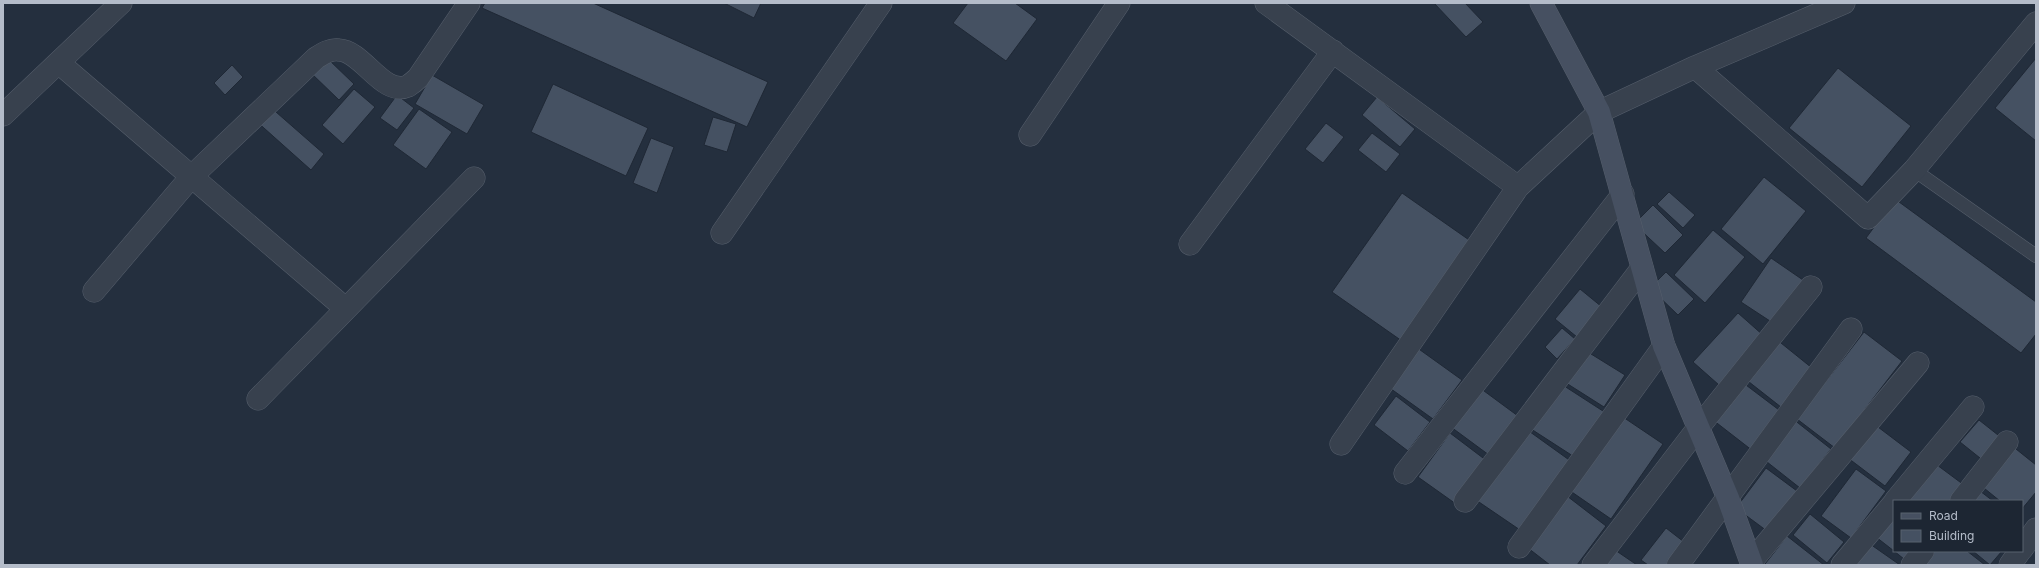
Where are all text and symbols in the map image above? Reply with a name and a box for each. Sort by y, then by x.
legend [1893,500,2023,552]
text: Road [1929,508,1958,523]
text: Building [1929,528,1974,543]

